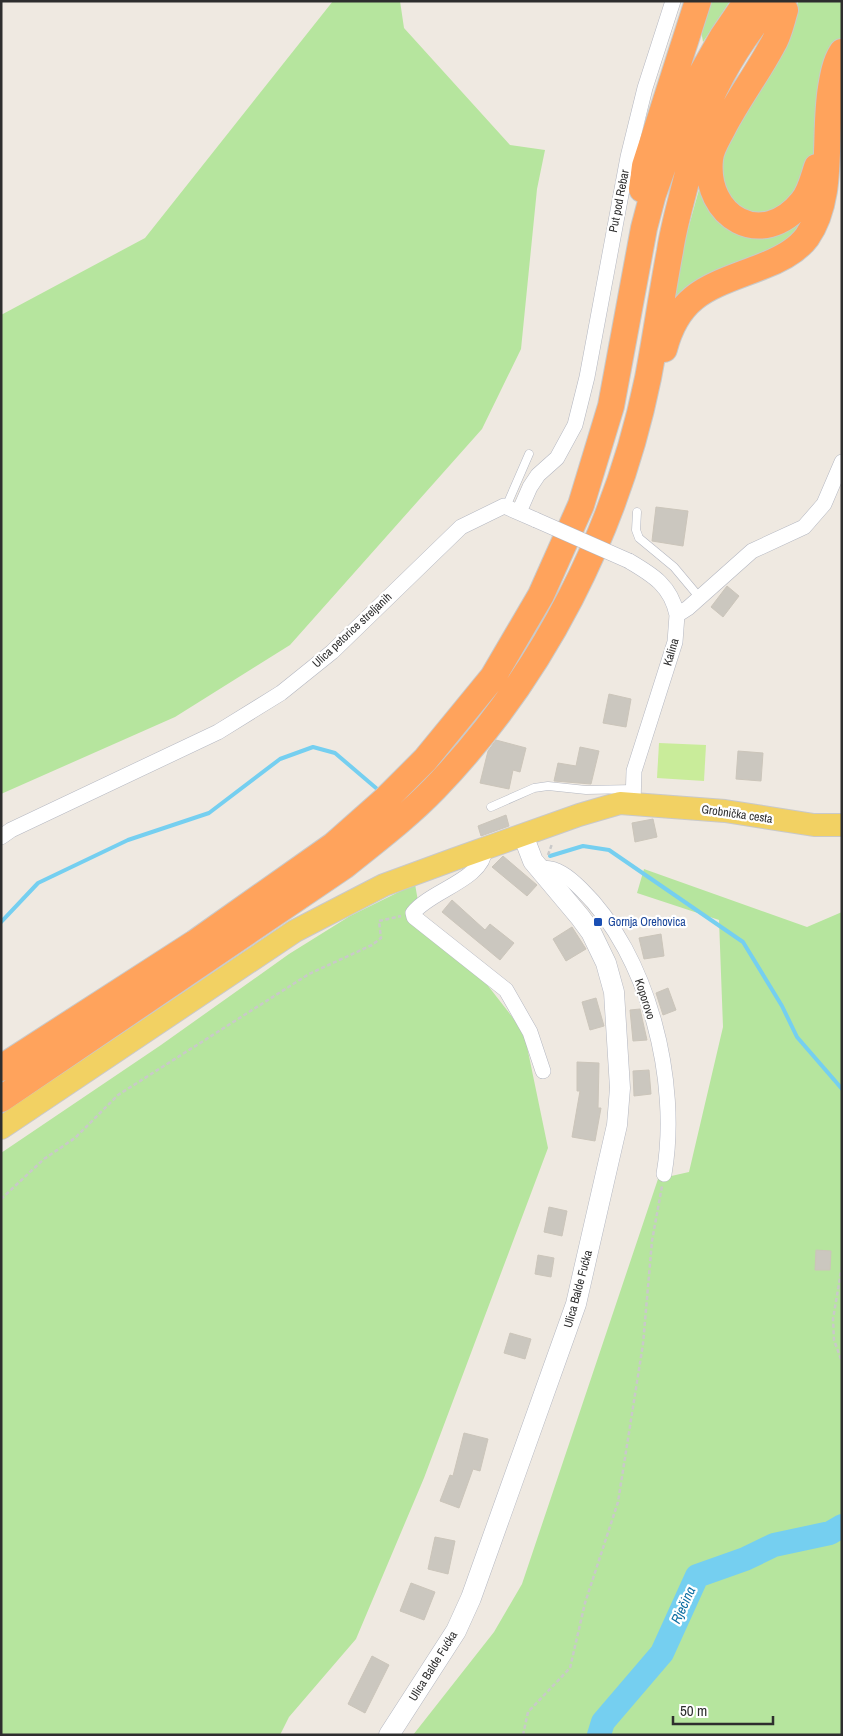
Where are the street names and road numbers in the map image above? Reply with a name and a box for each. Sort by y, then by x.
street label: Put pod Rebar [605,168,633,234]
street label: Ulica petorice streljanih [309,589,395,671]
street label: Kalina [659,636,683,668]
street label: Grobnička cesta [700,801,774,827]
street label: Koporovo [631,976,659,1022]
street label: Ulica Balde Fućka [560,1248,596,1330]
street label: Ulica Balde Fućka [405,1627,461,1704]

